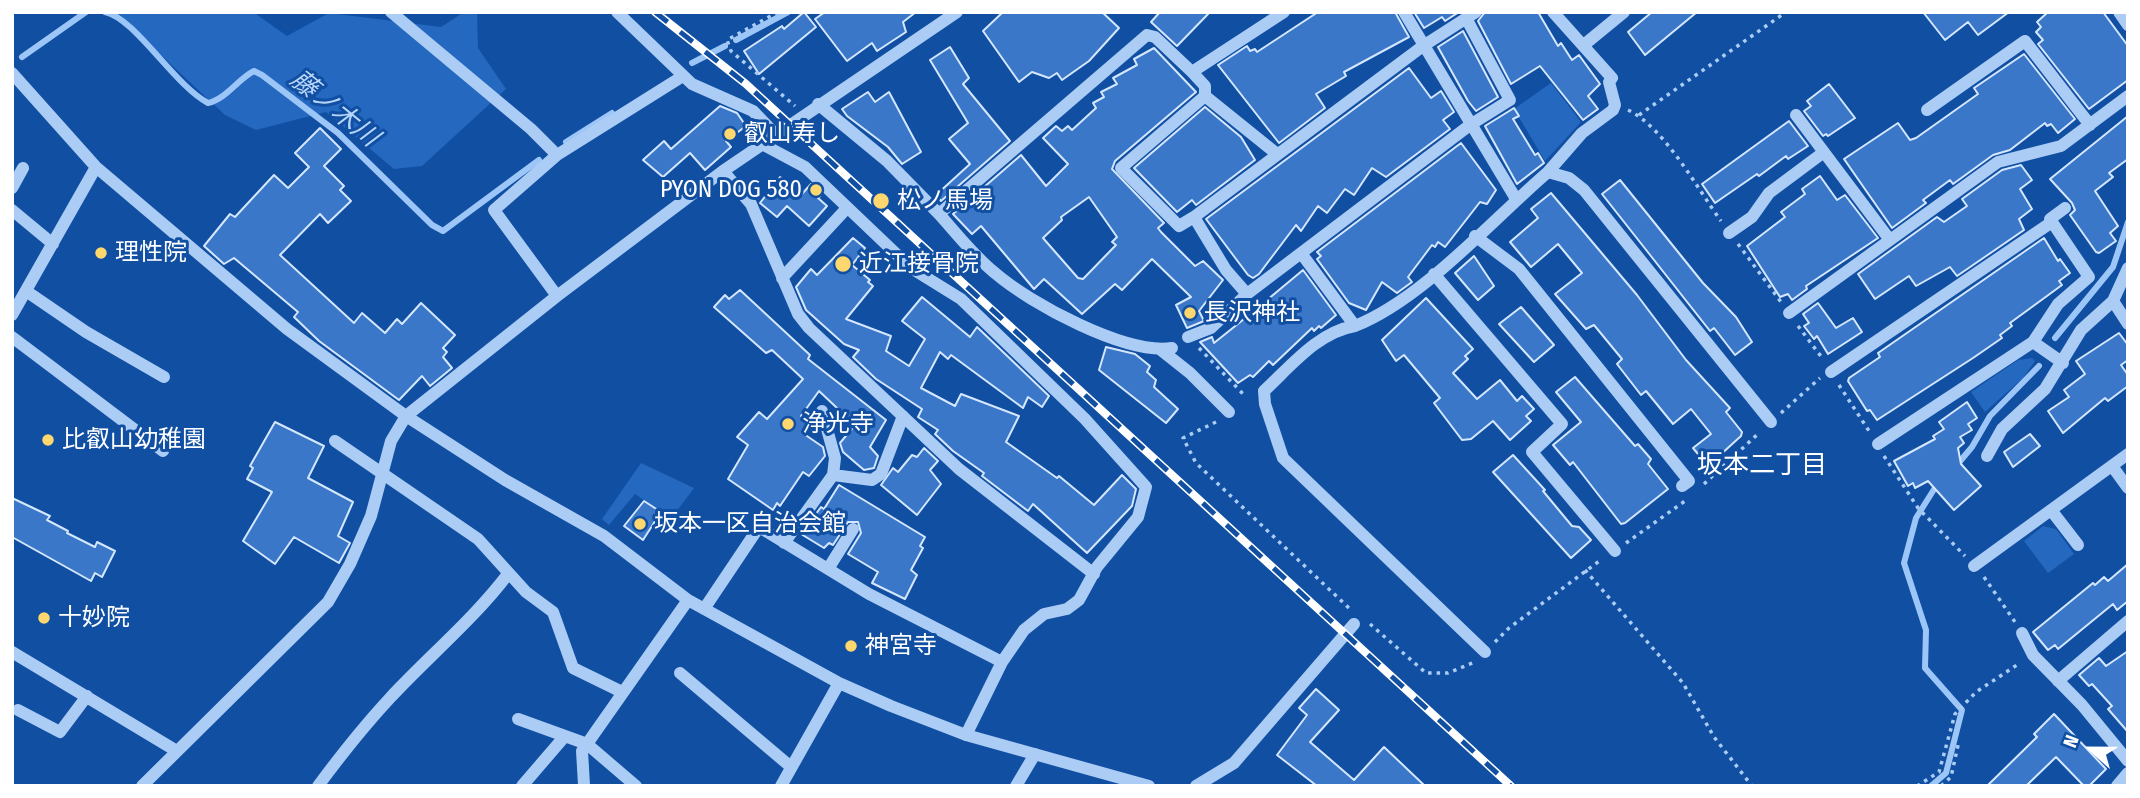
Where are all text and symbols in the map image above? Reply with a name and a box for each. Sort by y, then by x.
water label: 藤ノ木川 [284,64,384,154]
place label: 叡山寿し [744,120,840,148]
marker: 叡山寿し [722,126,738,142]
place label: PYON DOG 580 [660,176,802,204]
marker: PYON DOG 580 [808,182,824,198]
place label: 松ノ馬場 [897,187,993,215]
marker: 松ノ馬場 [871,191,891,211]
place label: 理性院 [115,239,187,267]
marker: 理性院 [93,245,109,261]
place label: 近江接骨院 [859,250,979,278]
marker: 近江接骨院 [833,254,853,274]
place label: 長沢神社 [1204,299,1300,327]
marker: 長沢神社 [1182,305,1198,321]
place label: 浄光寺 [802,410,874,438]
marker: 浄光寺 [780,416,796,432]
place label: 比叡山幼稚園 [62,426,206,454]
marker: 比叡山幼稚園 [40,432,56,448]
district label: 坂本二丁目 [1697,450,1827,482]
place label: 坂本一区自治会館 [654,510,846,538]
marker: 坂本一区自治会館 [632,516,648,532]
place label: 十妙院 [58,604,130,632]
marker: 十妙院 [36,610,52,626]
place label: 神宮寺 [865,632,937,660]
marker: 神宮寺 [843,638,859,654]
north arrow [2056,714,2126,784]
text: N [2058,732,2084,751]

